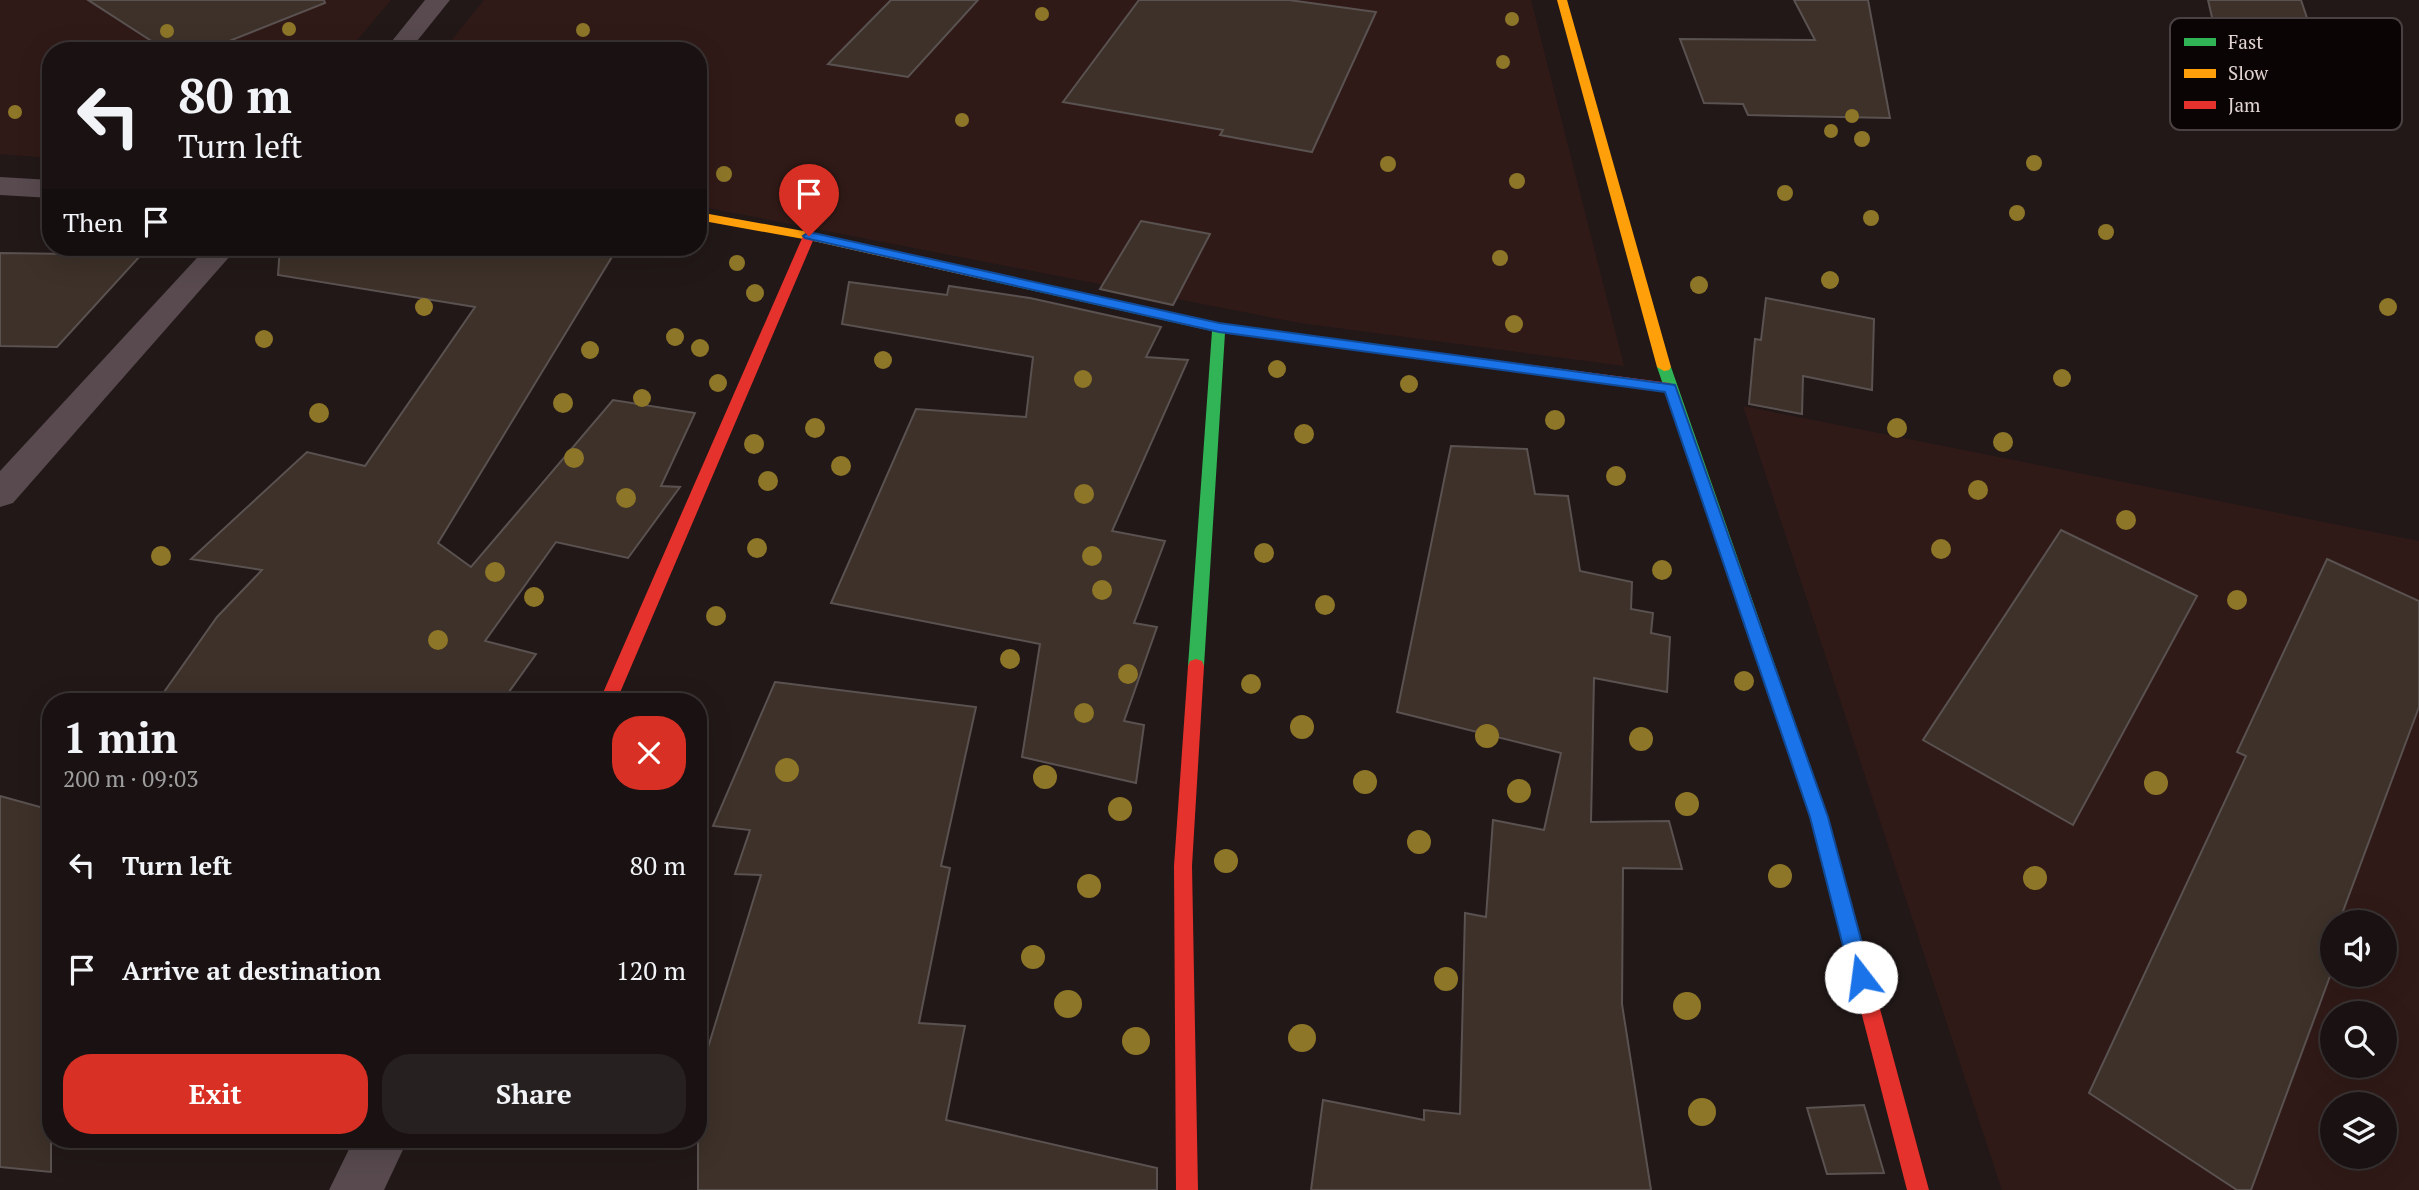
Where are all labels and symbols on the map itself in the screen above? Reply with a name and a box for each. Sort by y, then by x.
legend [2170,18,2402,130]
text: Fast [2228,29,2263,54]
text: Slow [2228,60,2269,85]
text: Jam [2228,92,2261,117]
pin [779,164,839,236]
position arrow [1824,940,1898,1014]

